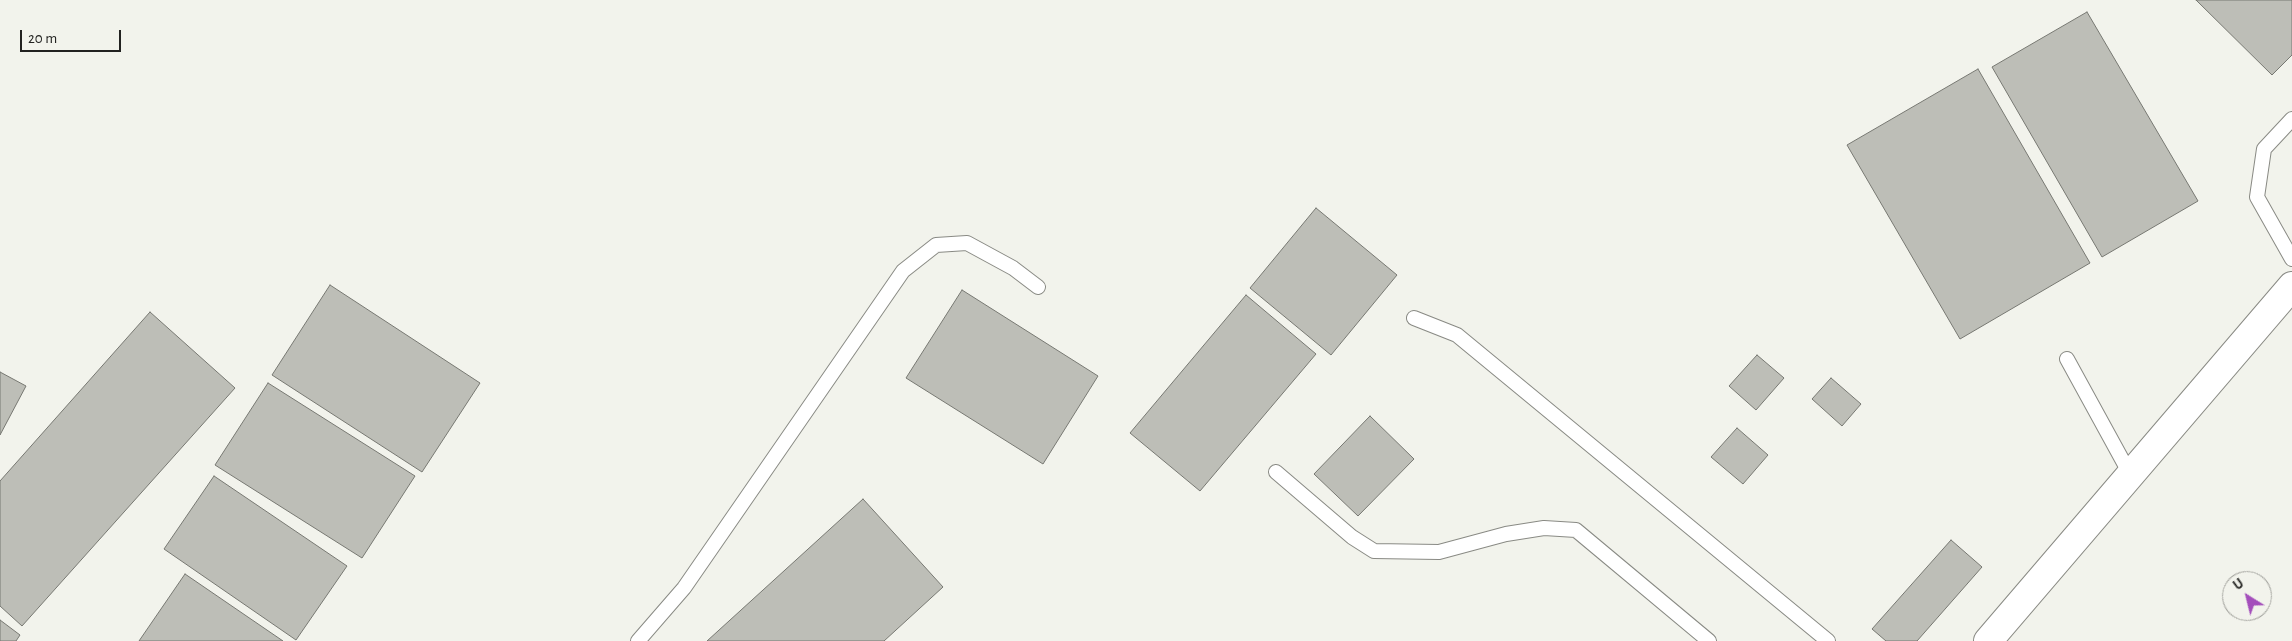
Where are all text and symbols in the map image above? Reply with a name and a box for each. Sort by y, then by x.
scale bar [22,20,124,52]
text: 20 m [28,31,57,46]
north arrow [2222,571,2272,621]
text: U [2231,576,2247,593]

